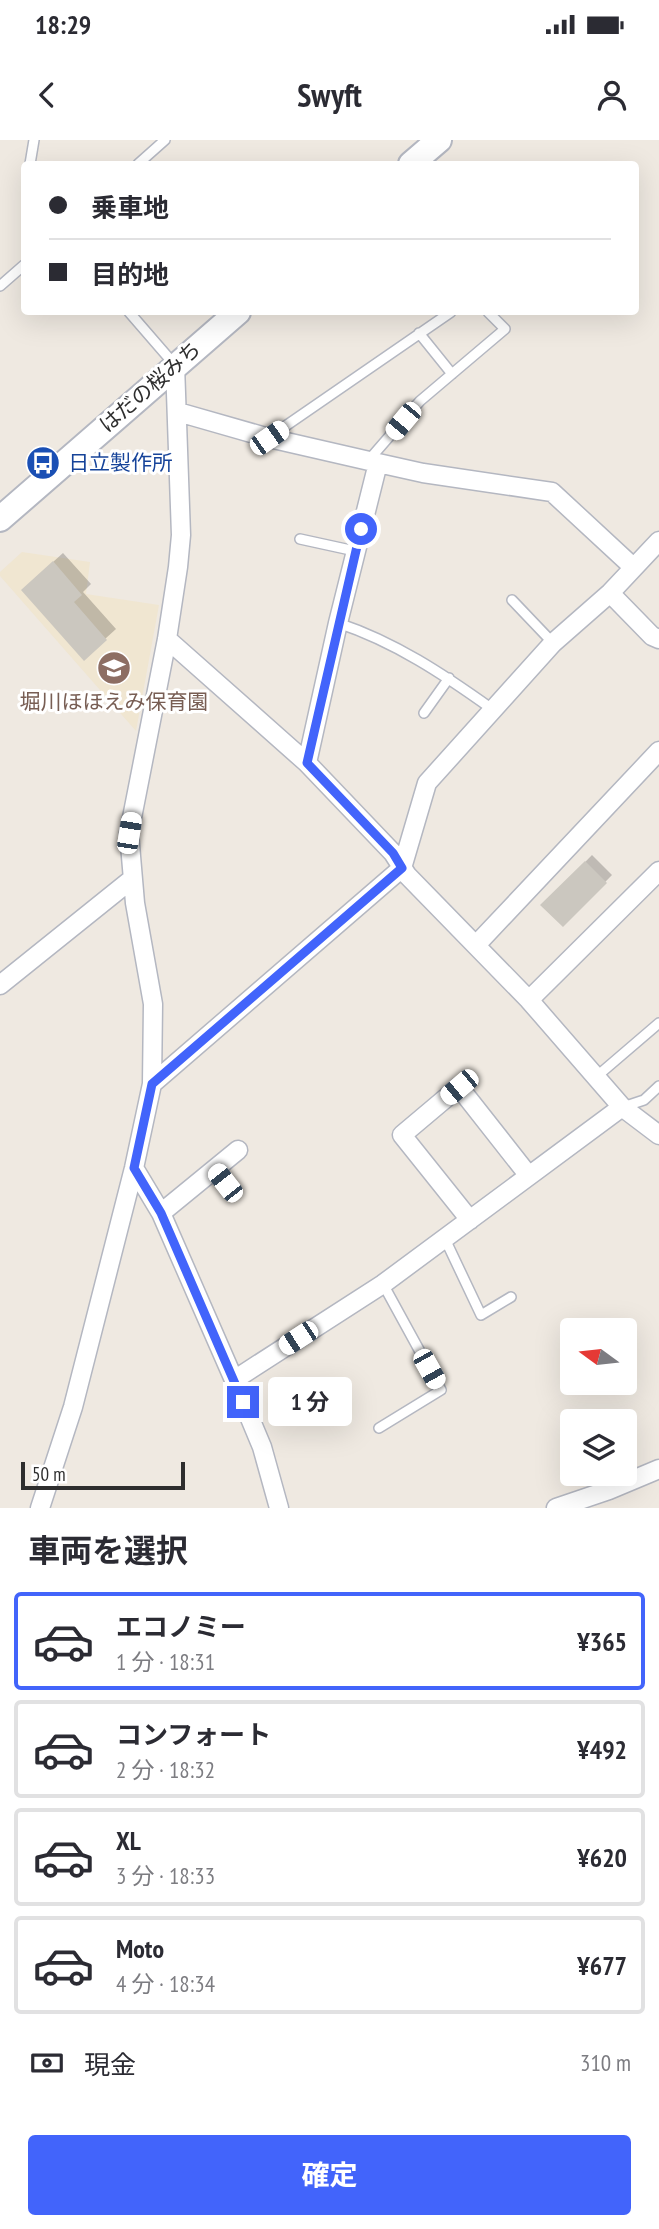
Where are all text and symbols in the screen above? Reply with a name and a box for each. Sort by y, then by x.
text: 18:29 [35,8,91,41]
text: Swyft [297,74,362,116]
icon: back [28,76,66,114]
icon: person [593,76,631,114]
text: 乗車地 [91,191,169,224]
text: 目的地 [91,258,169,291]
street label: はだの桜みち [93,335,206,438]
car [382,398,425,444]
car [246,417,293,459]
bus stop icon: 日立製作所 [24,444,62,482]
place label: 日立製作所 [68,449,173,476]
route start [345,513,377,545]
school or university icon: 堀川ほほえみ保育園 [95,649,133,687]
place label: 堀川ほほえみ保育園 [20,688,209,715]
car [116,811,143,855]
car [437,1065,482,1109]
car [204,1160,247,1206]
car [275,1318,322,1358]
north arrow [560,1318,637,1395]
map controls [560,1318,637,1486]
car [410,1346,449,1392]
callout: 1 分 [268,1378,352,1426]
route end [227,1386,259,1418]
text: 1 分 [291,1387,329,1416]
button: layers [560,1409,637,1486]
scale bar [21,1459,186,1491]
text: 50 m [32,1462,66,1486]
text: 車両を選択 [28,1529,188,1571]
icon: car [32,1610,95,1673]
text: エコノミー [116,1610,246,1643]
text: ¥365 [577,1625,627,1658]
text: 1 分 · 18:31 [116,1647,215,1676]
icon: car [32,1718,95,1781]
text: コンフォート [116,1718,271,1751]
text: ¥492 [577,1733,627,1766]
text: 2 分 · 18:32 [116,1755,215,1784]
text: XL [116,1824,141,1857]
icon: car [32,1826,95,1889]
text: ¥620 [577,1841,627,1874]
text: 3 分 · 18:33 [116,1861,215,1890]
text: Moto [116,1932,164,1965]
icon: car [32,1934,95,1997]
text: ¥677 [577,1949,627,1982]
text: 4 分 · 18:34 [116,1969,215,1998]
icon: cash [28,2044,66,2082]
text: 現金 [84,2048,136,2081]
text: 310 m [580,2048,631,2077]
button: 確定 [28,2135,631,2215]

